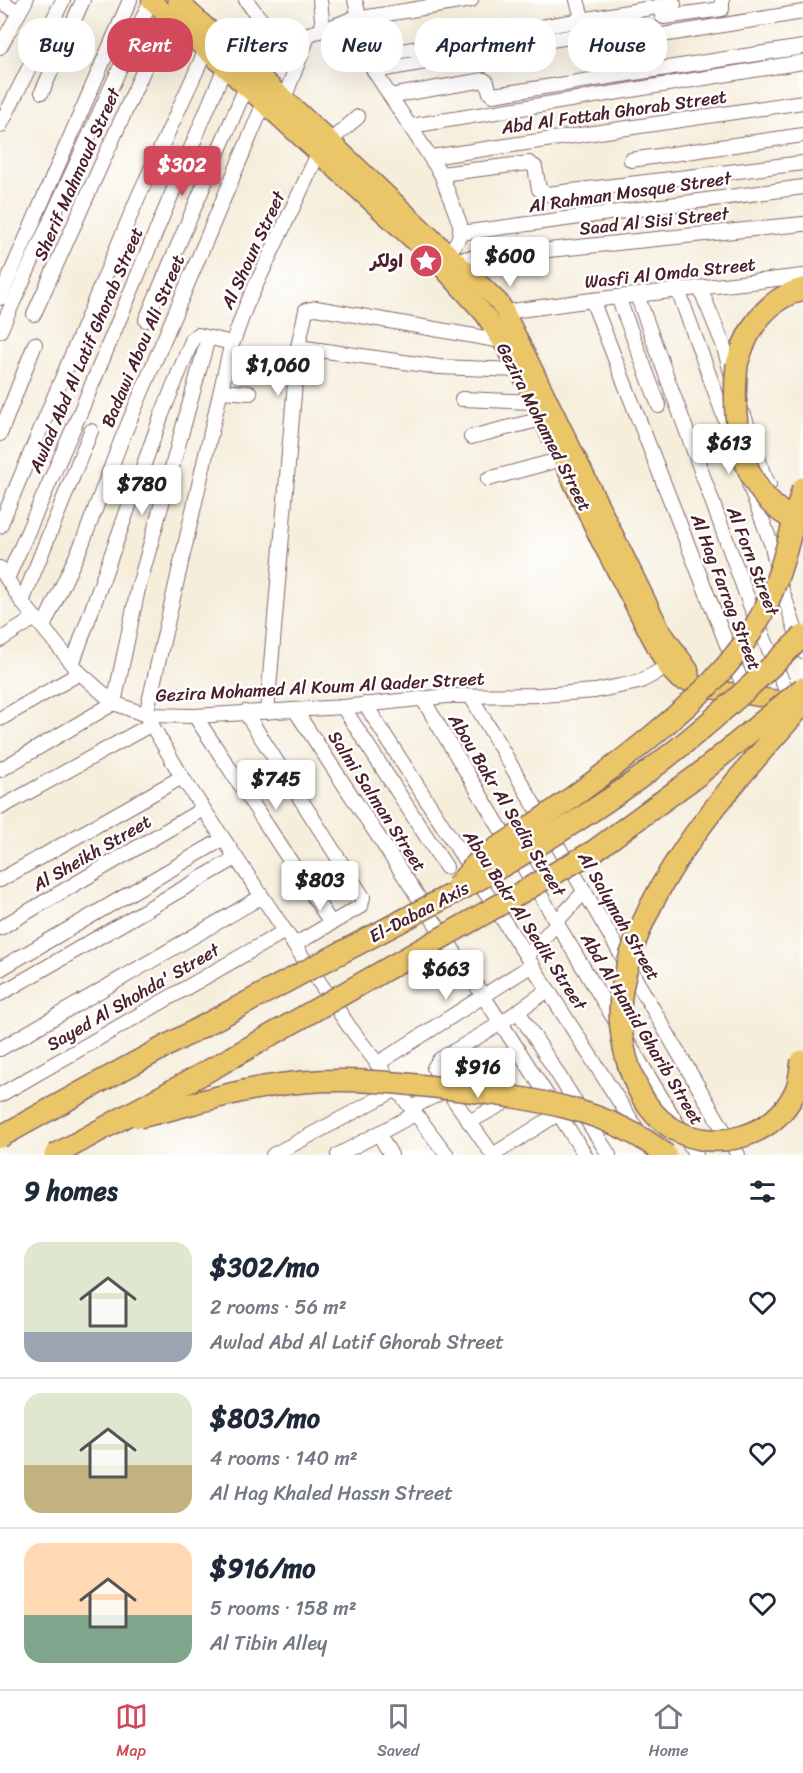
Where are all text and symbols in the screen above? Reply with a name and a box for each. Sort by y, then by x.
chip: Buy [18,18,95,72]
chip: Rent [107,18,193,72]
chip: Filters [205,18,309,72]
chip: New [321,18,403,72]
chip: Apartment [415,18,556,72]
chip: House [568,18,667,72]
street label: Abd Al Fattah Ghorab Street [498,80,729,144]
street label: Sherif Mahmoud Street [24,82,130,266]
pin: $302 [146,146,218,197]
text: $302 [158,148,206,183]
street label: Al Rahman Mosque Street [526,162,734,222]
street label: Al Shoun Street [211,185,295,315]
street label: Saad Al Sisi Street [578,197,731,245]
street label: Awlad Abd Al Latif Ghorab Street [19,222,152,479]
pin: $600 [474,237,546,288]
text: $600 [485,239,535,274]
place icon: اولكر [408,243,444,279]
place label: اولكر [369,245,403,277]
street label: Wasfi Al Omda Street [583,248,757,298]
street label: Badawi Abou Ali Street [92,249,194,433]
street label: Gezira Mohamed Street [487,337,601,517]
pin: $1,060 [229,346,327,397]
text: $1,060 [246,348,310,383]
pin: $613 [693,424,765,475]
text: $613 [707,426,751,461]
pin: $780 [106,465,178,516]
text: $780 [117,467,167,502]
street label: Al Forn Street [717,501,789,621]
street label: Al Hag Farrag Street [681,508,771,675]
street label: Gezira Mohamed Al Koum Al Qader Street [155,662,485,712]
street label: Abou Bakr Al Sediq Street [439,706,575,903]
street label: Salmi Salman Street [319,724,435,878]
pin: $745 [240,760,312,811]
text: $745 [251,762,301,797]
street label: Al Sheikh Street [25,806,158,901]
street label: Abou Bakr Al Sedik Street [454,822,596,1017]
street label: Al Salymah Street [568,844,669,987]
pin: $803 [284,861,356,912]
text: $803 [295,863,345,898]
street label: El-Dabaa Axis [363,872,476,952]
street label: Abd Al Hamid Gharib Street [571,926,712,1132]
street label: Sayed Al Shohda' Street [40,934,226,1060]
pin: $663 [410,950,482,1001]
text: $663 [422,952,470,987]
pin: $916 [442,1048,514,1099]
text: $916 [455,1050,501,1085]
text: 9 homes [24,1168,118,1214]
icon: filters [746,1175,779,1208]
text: $302/mo [210,1244,319,1290]
icon: home [72,1266,144,1338]
icon: heart [746,1286,779,1319]
text: 2 rooms · 56 m² [210,1290,347,1325]
text: Awlad Abd Al Latif Ghorab Street [210,1325,504,1360]
text: $803/mo [210,1395,320,1441]
icon: home [72,1417,144,1489]
icon: heart [746,1437,779,1470]
text: 4 rooms · 140 m² [210,1441,358,1476]
text: Al Hag Khaled Hassn Street [210,1476,453,1511]
text: $916/mo [210,1545,315,1591]
icon: home [72,1567,144,1639]
icon: heart [746,1587,779,1620]
text: 5 rooms · 158 m² [210,1591,357,1626]
text: Al Tibin Alley [210,1626,327,1661]
tab: Map [115,1700,148,1765]
tab: Saved [377,1700,419,1765]
tab: Home [648,1700,688,1765]

